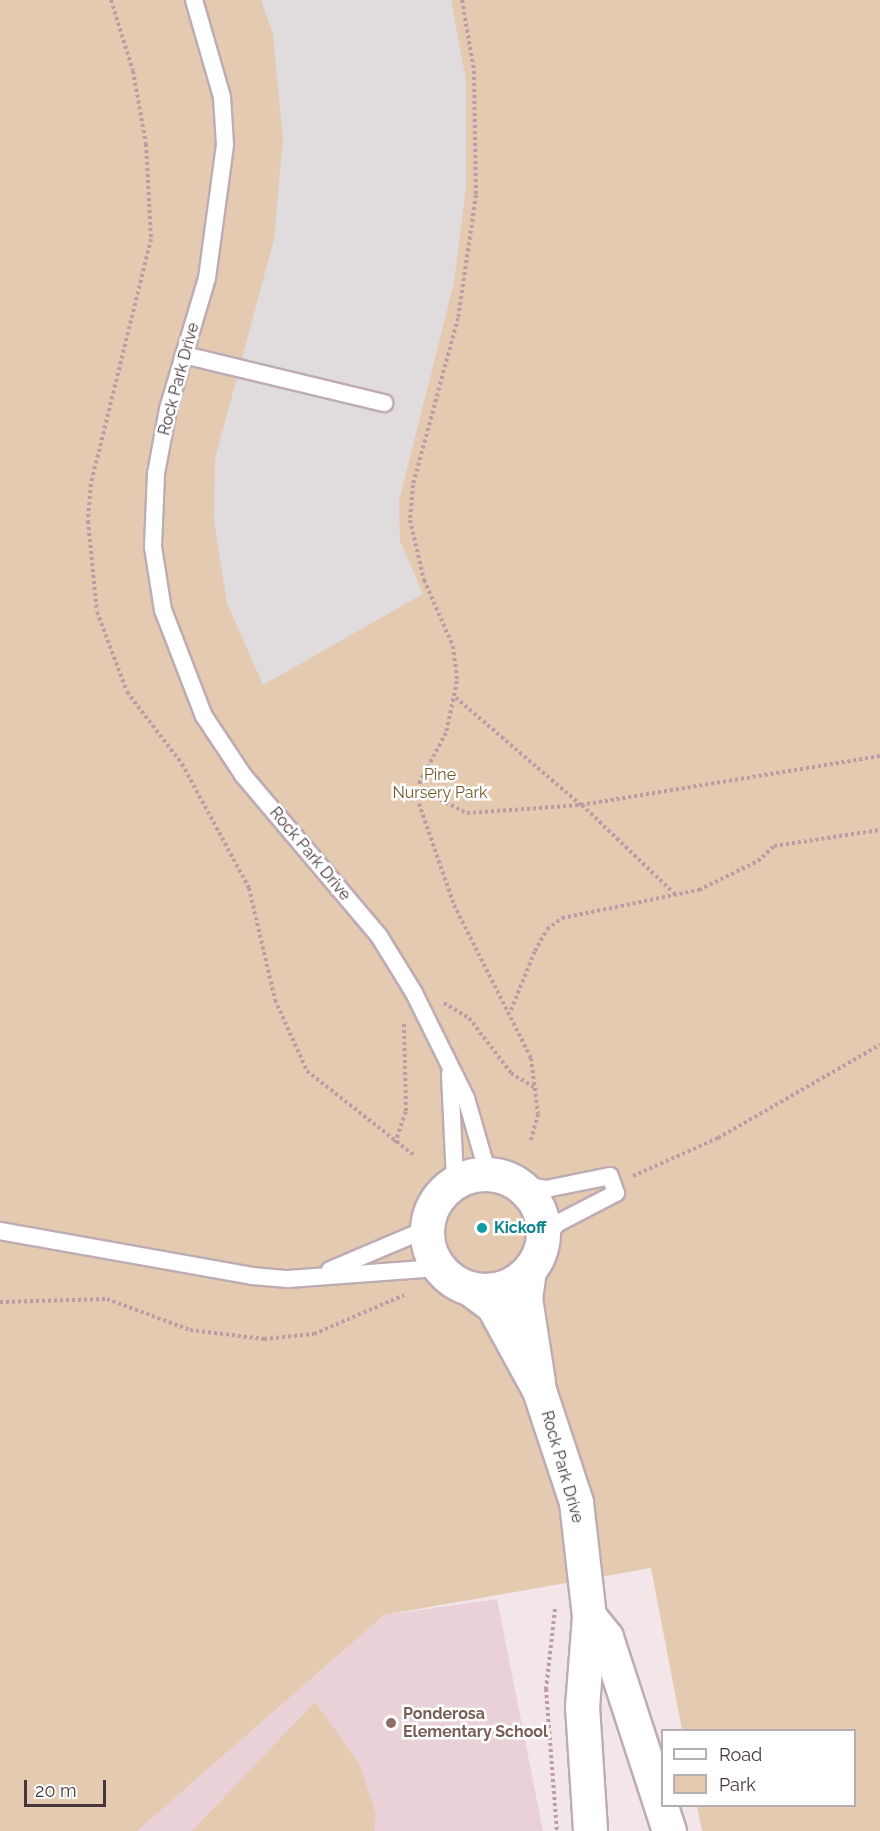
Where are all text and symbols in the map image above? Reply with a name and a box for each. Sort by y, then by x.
street label: Rock Park Drive [155,321,203,437]
park label: Pine Nursery Park [392,765,488,803]
street label: Rock Park Drive [265,803,355,905]
place label: Kickoff [494,1218,546,1238]
marker: Kickoff [475,1221,489,1235]
street label: Rock Park Drive [537,1409,587,1525]
place label: Ponderosa Elementary School [403,1704,548,1742]
marker: Ponderosa Elementary School [384,1716,398,1730]
legend [661,1729,856,1807]
text: Road [719,1744,762,1765]
scale bar [27,1768,110,1806]
text: Park [719,1774,756,1795]
text: 20 m [35,1780,77,1801]

